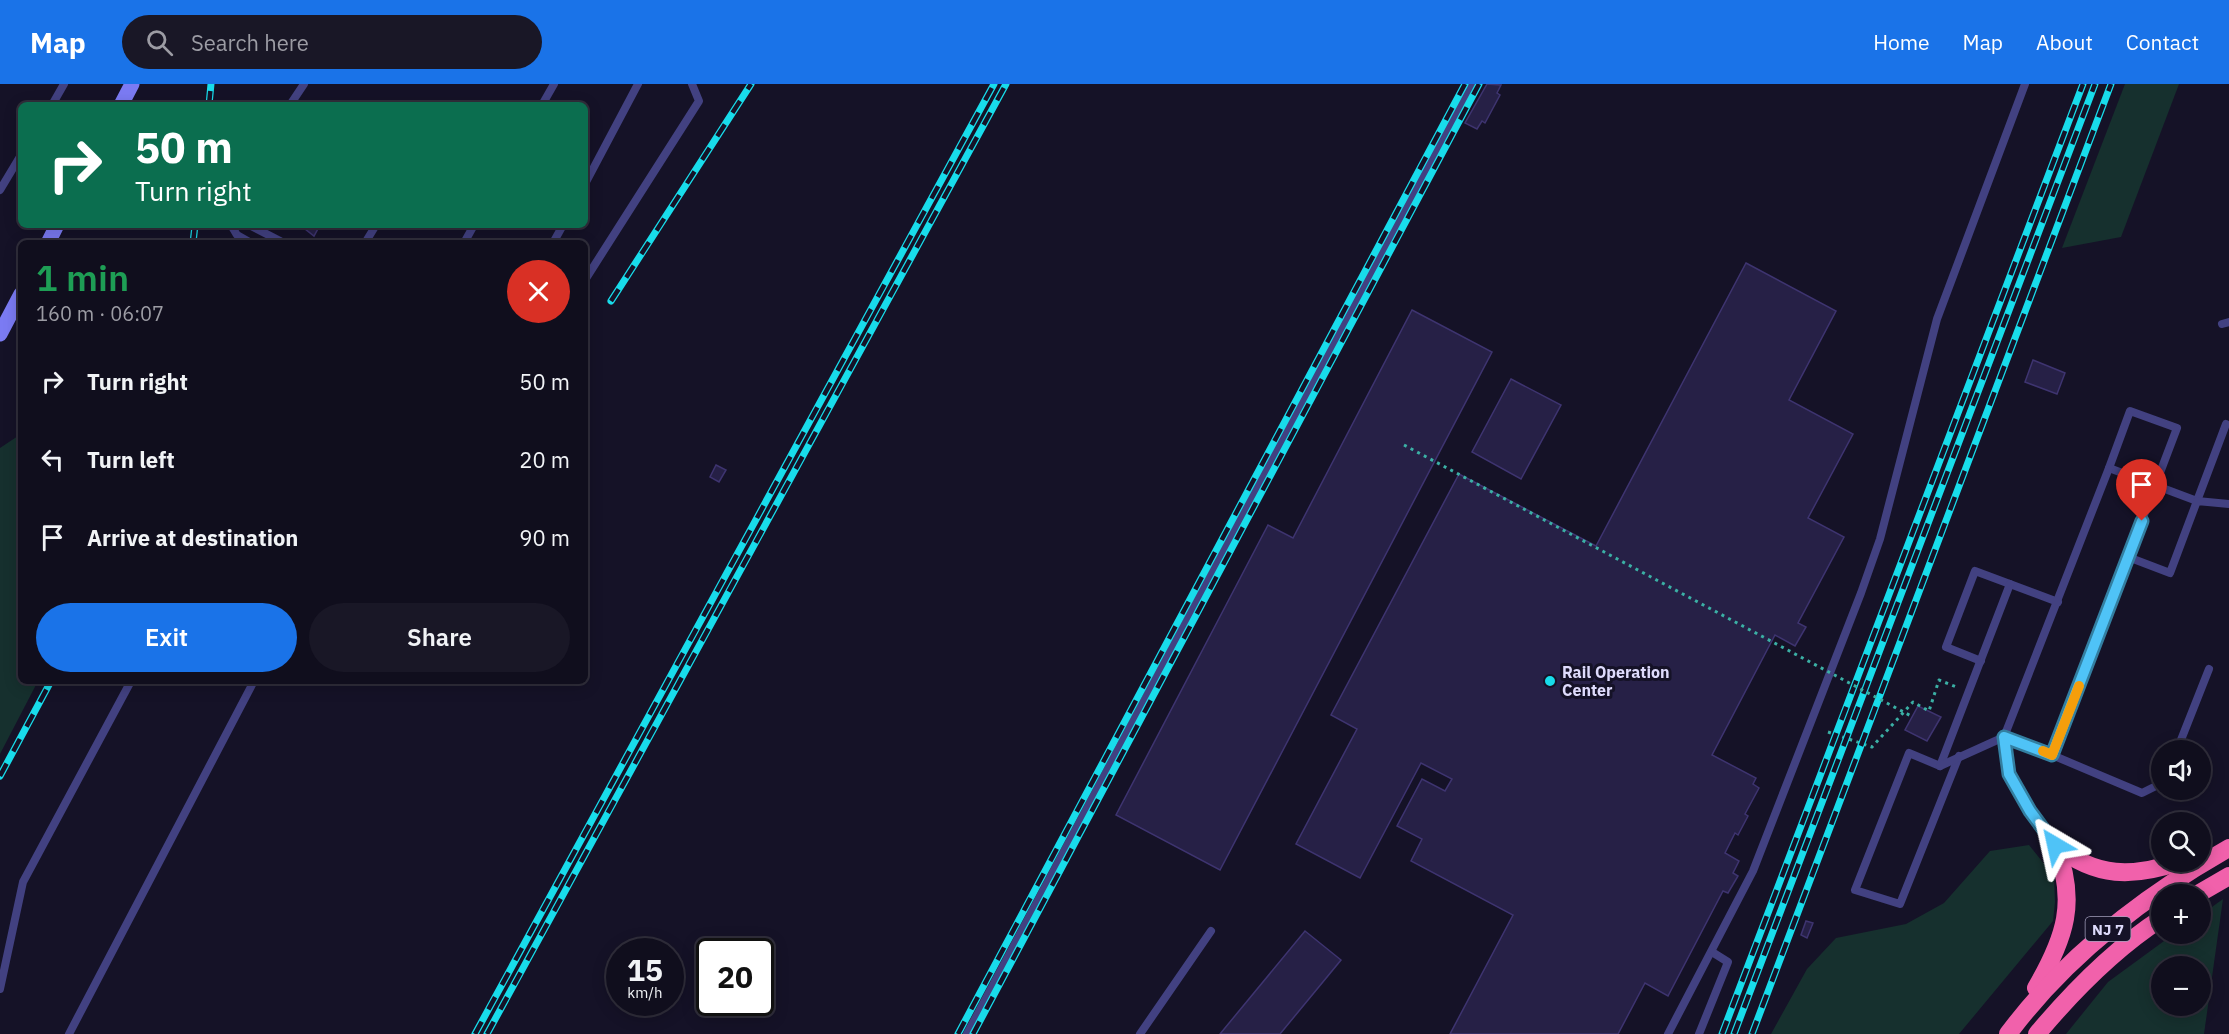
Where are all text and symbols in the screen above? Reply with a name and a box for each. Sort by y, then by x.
search box [122,15,542,69]
text: Map [30,24,86,61]
icon: search [143,26,176,59]
text: Search here [191,28,309,57]
text: Home [1873,28,1930,56]
text: Map [1963,28,2003,56]
text: About [2036,28,2093,56]
text: Contact [2126,28,2199,56]
text: 50 m [135,120,233,175]
icon: right [36,126,114,204]
text: Turn right [135,173,252,208]
text: 1 min [36,254,129,301]
button: close [507,260,570,323]
text: 160 m · 06:07 [36,300,164,327]
icon: right [36,365,69,398]
text: Turn right [87,367,188,396]
text: 50 m [519,367,570,396]
icon: left [36,443,69,476]
text: Turn left [87,445,175,474]
text: 20 m [519,445,570,474]
pin [2116,459,2167,521]
icon: arrive [2125,468,2158,501]
icon: arrive [36,521,69,554]
text: Arrive at destination [87,523,298,552]
text: 90 m [519,523,570,552]
button: Exit [36,603,297,672]
button: Share [309,603,570,672]
place label: Rail Operation Center [1562,662,1670,700]
marker: Rail Operation Center [1543,674,1557,688]
map controls [2151,740,2211,1016]
button: sound [2151,740,2211,800]
button: search [2151,812,2211,872]
position arrow [2023,813,2087,877]
button: + [2151,884,2211,944]
road number: NJ 7 [2086,917,2130,941]
speed limit sign: 20 [696,938,774,1016]
text: 15 [627,950,663,989]
button: − [2151,956,2211,1016]
text: km/h [627,983,663,1002]

